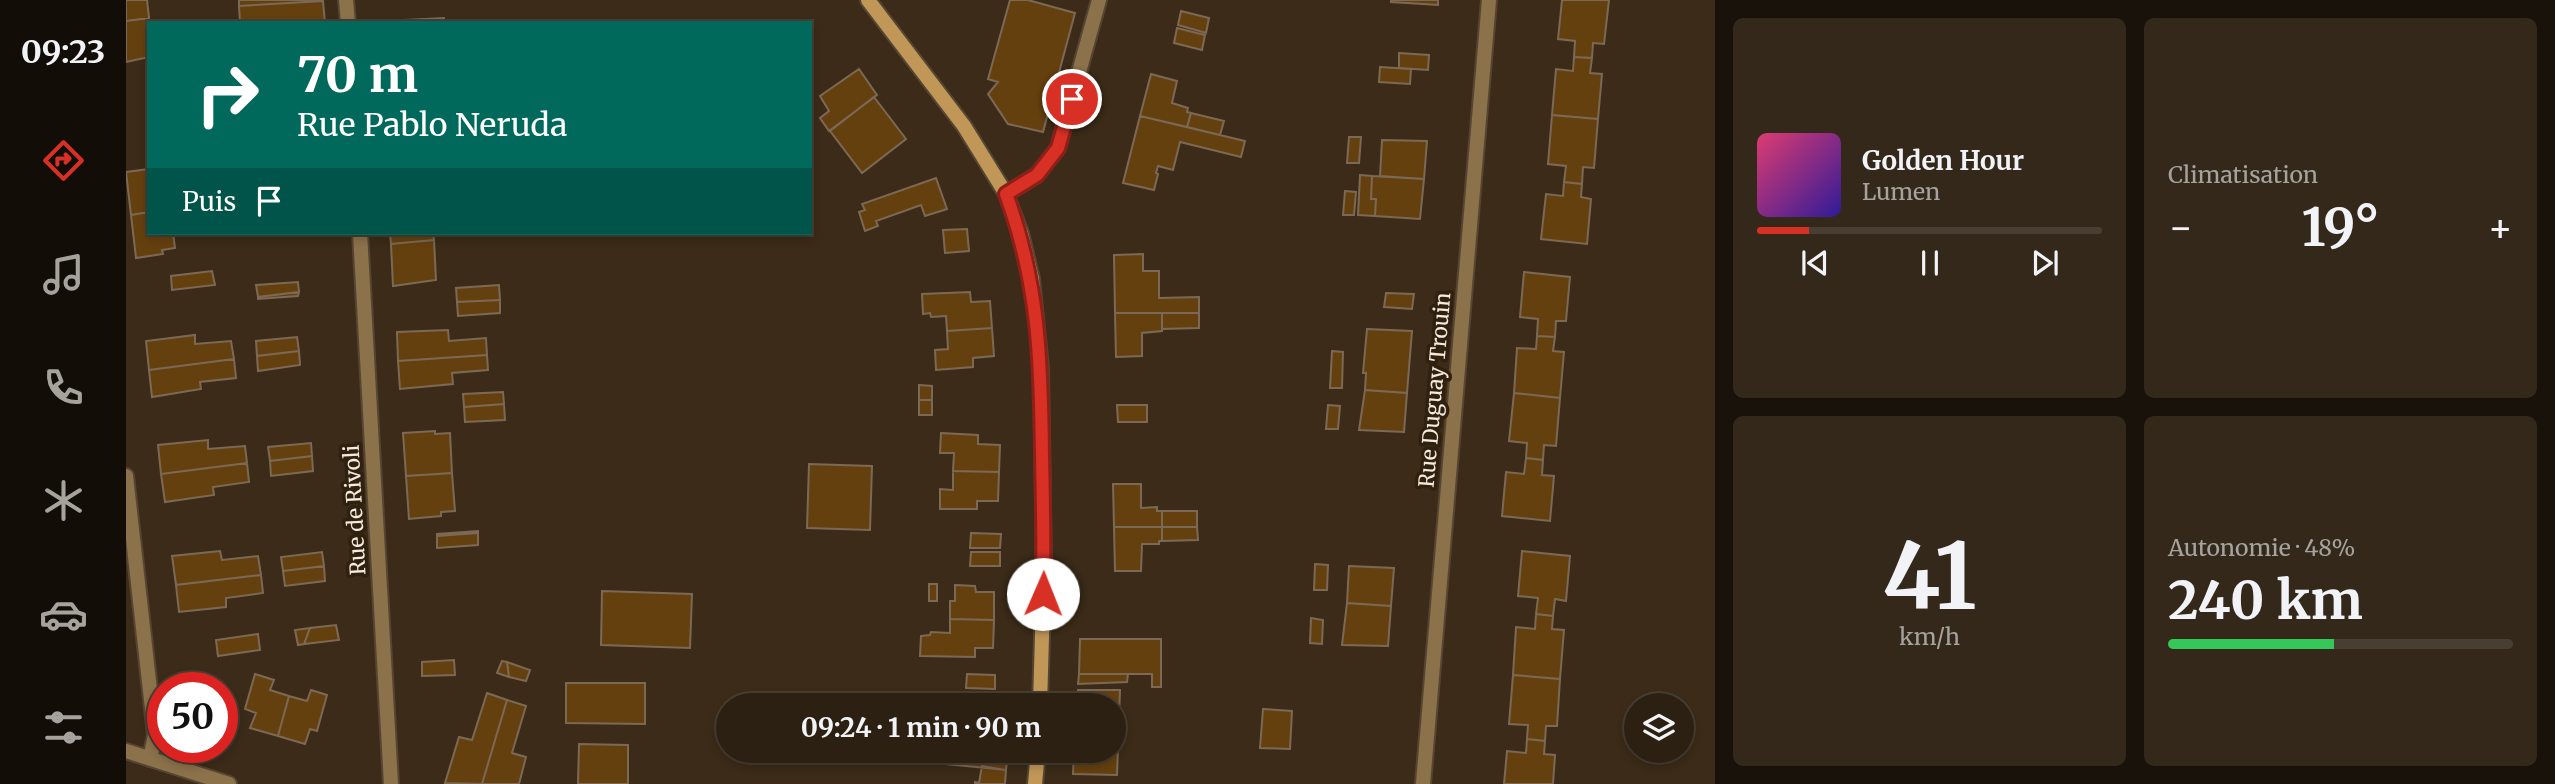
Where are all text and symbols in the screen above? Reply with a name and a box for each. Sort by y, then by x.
text: 09:23 [21,32,105,72]
text: 70 m [297,44,418,105]
icon: right [182,49,273,140]
pin [1042,69,1102,129]
icon: arrive [1053,80,1091,118]
text: Rue Pablo Neruda [297,105,567,145]
icon: directions [39,136,88,185]
text: Golden Hour [1862,144,2024,177]
text: Climatisation [2168,160,2318,189]
text: Lumen [1862,177,1940,206]
icon: arrive [250,182,288,220]
text: Puis [182,185,236,218]
text: 19° [2302,195,2380,260]
text: − [2168,204,2193,251]
text: + [2488,204,2513,251]
icon: previous [1796,244,1834,282]
icon: pause [1911,244,1949,282]
icon: next [2026,244,2064,282]
icon: music [39,250,88,299]
street label: Rue Duguay Trouin [1413,291,1456,489]
icon: phone [39,363,88,412]
street label: Rue de Rivoli [338,444,371,576]
icon: climate [39,476,88,525]
text: 41 [1882,519,1977,634]
text: Autonomie · 48% [2168,533,2355,562]
position arrow [1006,557,1080,631]
text: 240 km [2168,568,2363,633]
icon: car [39,590,88,639]
text: km/h [1899,622,1960,651]
speed limit sign: 50 [147,672,238,763]
map controls [1624,693,1694,763]
button: layers [1624,693,1694,763]
icon: filters [39,703,88,752]
text: 09:24 · 1 min · 90 m [801,711,1041,744]

